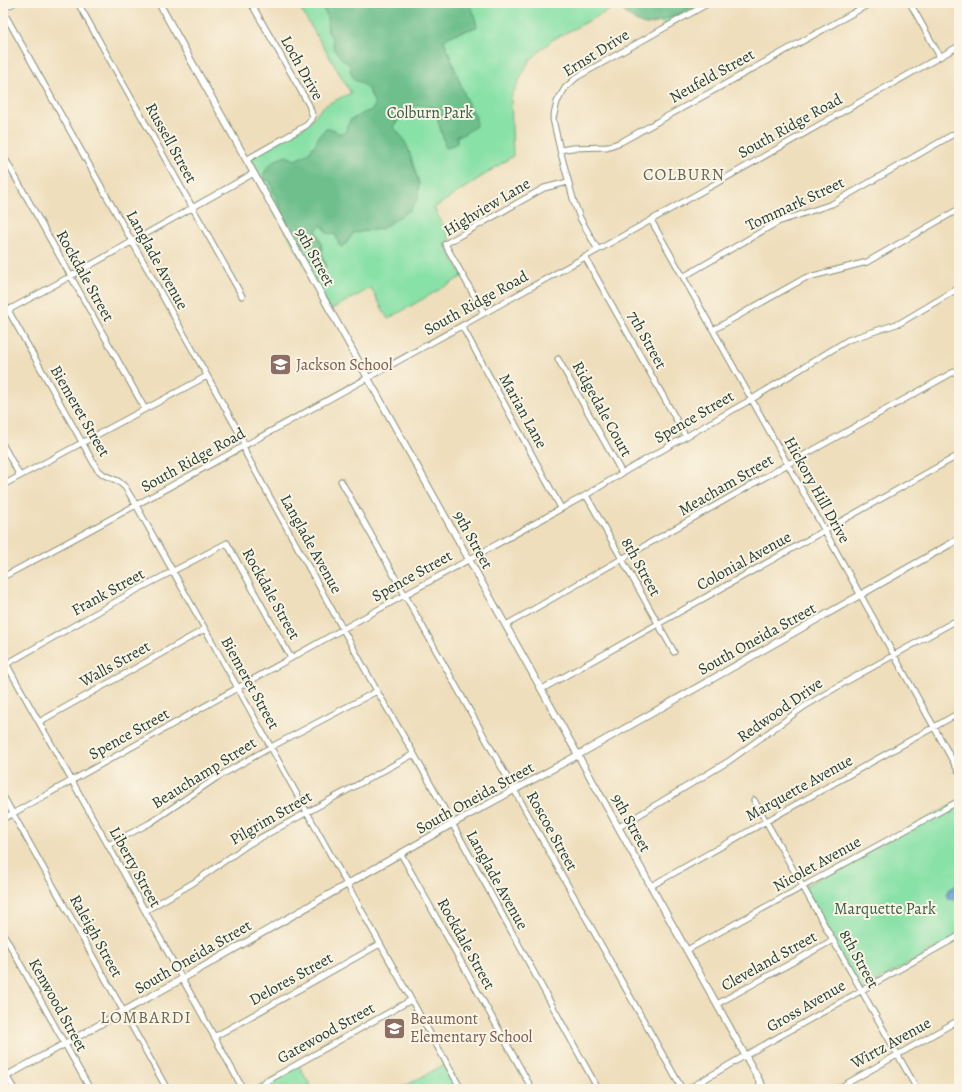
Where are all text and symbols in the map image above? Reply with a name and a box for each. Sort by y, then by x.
street label: Ernst Drive [559,24,633,82]
street label: Loch Drive [275,32,329,104]
street label: Neufeld Street [665,44,759,108]
street label: South Ridge Road [734,88,846,164]
street label: Russell Street [140,99,202,187]
park label: Colburn Park [387,102,473,124]
district label: COLBURN [643,163,725,186]
street label: Highview Lane [440,172,534,242]
street label: Tommark Street [742,172,848,236]
street label: Langlade Avenue [121,206,193,314]
street label: 9th Street [290,224,340,290]
street label: Rockdale Street [51,226,119,326]
street label: South Ridge Road [420,265,532,341]
street label: 7th Street [622,307,672,373]
school or university icon: Jackson School [267,352,293,378]
place label: Jackson School [296,354,393,376]
street label: Ridgedale Court [567,357,637,461]
street label: Biemeret Street [45,361,115,461]
street label: Marian Lane [493,370,553,452]
street label: Spence Street [650,385,738,449]
street label: South Ridge Road [137,422,249,498]
street label: Hickory Hill Drive [779,433,855,547]
street label: Meacham Street [674,449,778,521]
street label: Langlade Avenue [275,490,347,598]
street label: 9th Street [448,507,498,573]
street label: Colonial Avenue [693,526,795,596]
street label: 8th Street [616,534,666,600]
street label: Rockdale Street [237,544,305,644]
street label: Spence Street [368,545,456,607]
street label: Frank Street [67,563,149,621]
street label: South Oneida Street [694,597,820,681]
street label: Biemeret Street [216,633,284,733]
street label: Walls Street [75,636,154,693]
street label: Redwood Drive [733,672,827,748]
street label: Spence Street [85,703,173,765]
street label: Beauchamp Street [147,732,261,814]
street label: Marquette Avenue [741,749,857,827]
street label: South Oneida Street [412,756,538,840]
street label: Pilgrim Street [226,786,316,850]
street label: Roscoe Street [521,787,583,875]
street label: 9th Street [606,790,656,856]
street label: Liberty Street [104,823,166,911]
street label: Langlade Avenue [461,826,533,934]
street label: Nicolet Avenue [769,831,865,897]
street label: Raleigh Street [64,891,128,981]
street label: Rockdale Street [432,894,500,994]
park label: Marquette Park [834,898,936,920]
street label: South Oneida Street [130,915,256,999]
street label: Cleveland Street [717,926,821,996]
street label: 8th Street [834,926,884,992]
street label: Delores Street [245,947,337,1011]
street label: Kenwood Street [23,955,93,1055]
street label: Gross Avenue [762,974,850,1038]
street label: Gatewood Street [273,997,379,1069]
district label: LOMBARDI [100,1006,192,1029]
place label: Beaumont Elementary School [410,1008,533,1048]
street label: Wirtz Avenue [846,1012,935,1075]
school or university icon: Beaumont Elementary School [381,1015,407,1041]

